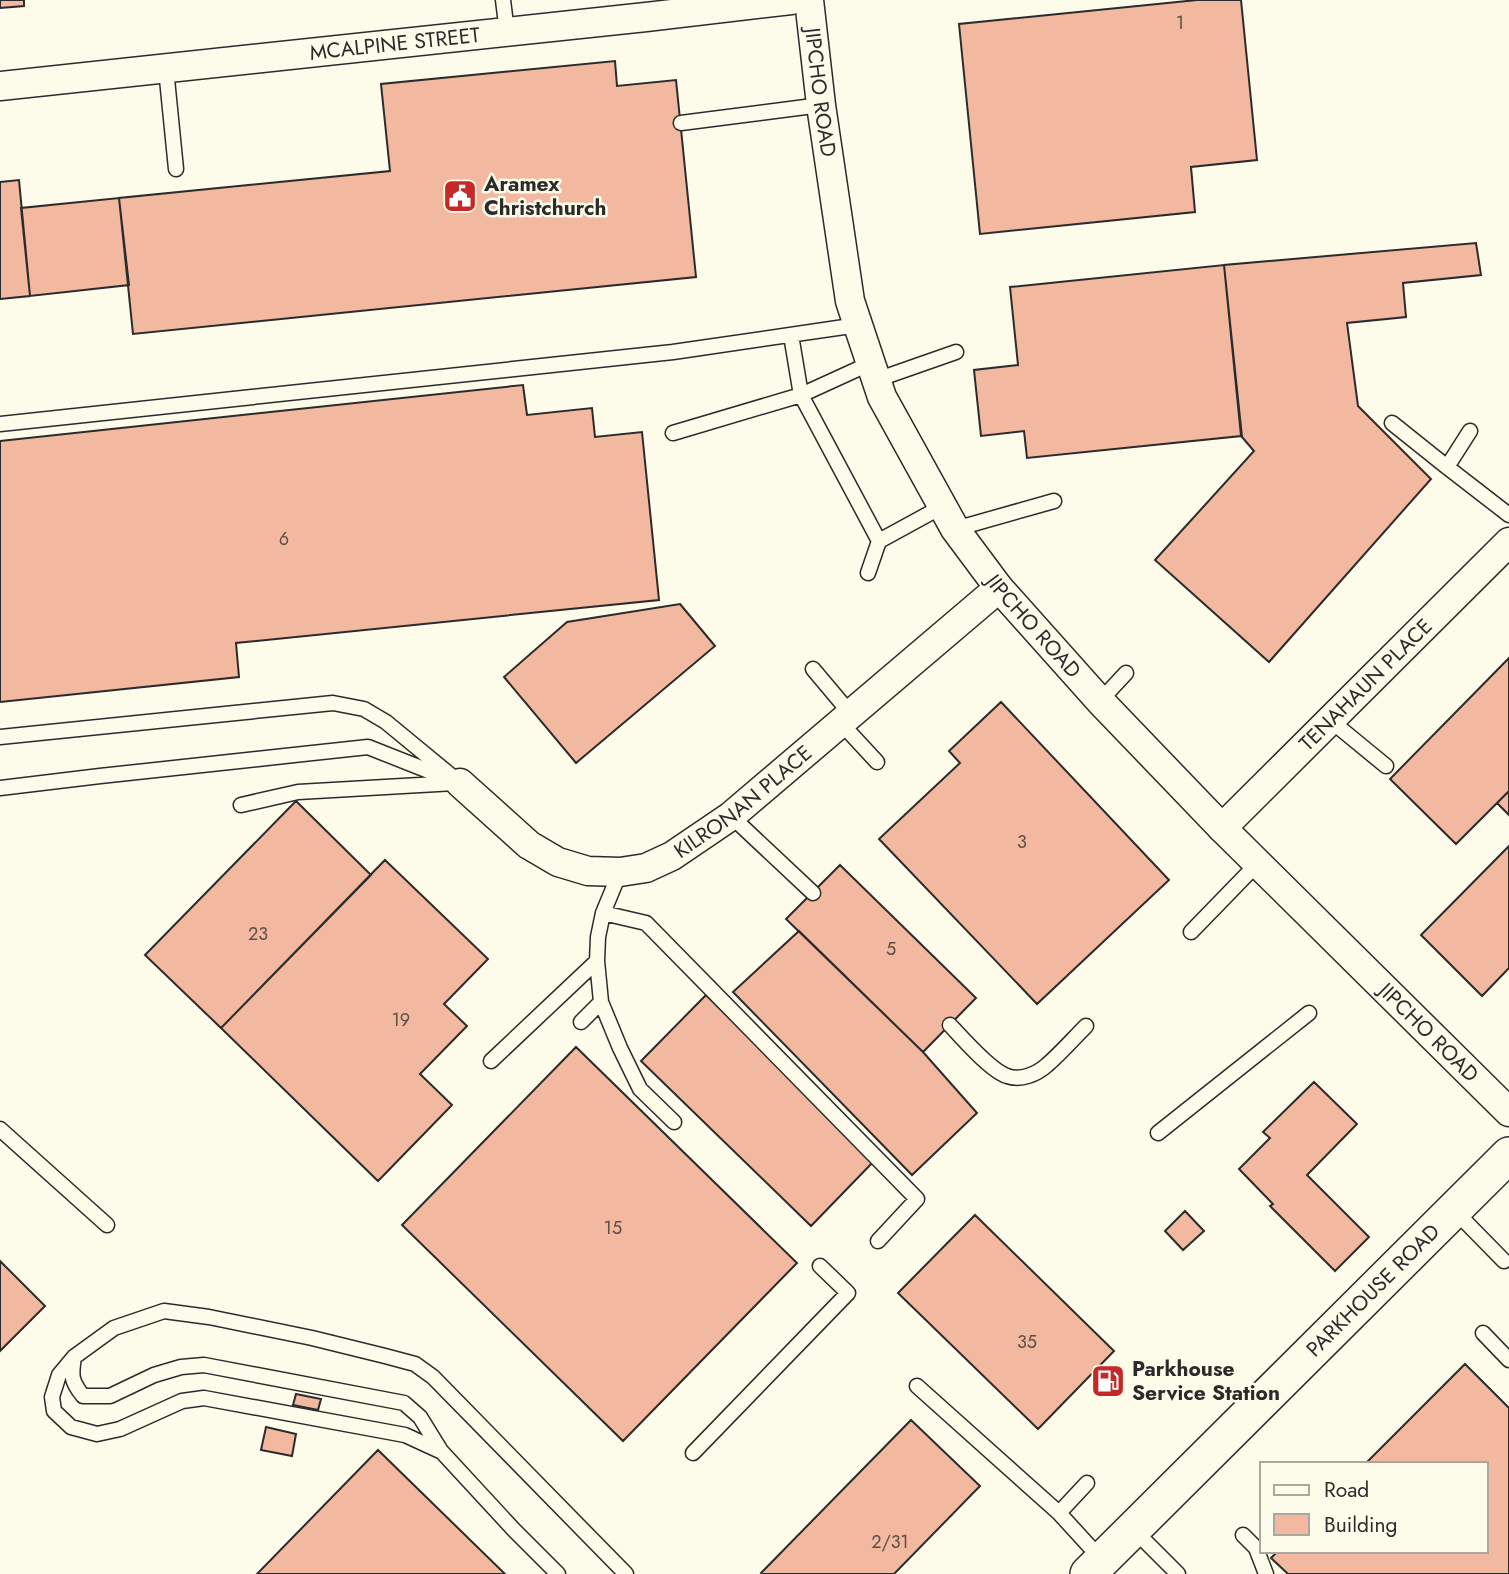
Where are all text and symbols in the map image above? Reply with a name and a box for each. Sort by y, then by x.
house number: 1 [1176,10,1184,36]
street label: MCALPINE STREET [308,20,482,68]
street label: JIPCHO ROAD [797,23,843,159]
place label: Aramex Christchurch [483,169,606,223]
public building icon: Aramex Christchurch [441,177,479,215]
house number: 6 [279,526,289,552]
street label: JIPCHO ROAD [977,566,1088,685]
street label: TENAHAUN PLACE [1293,612,1439,758]
street label: KILRONAN PLACE [668,738,819,866]
house number: 3 [1017,829,1027,855]
house number: 23 [248,921,268,947]
house number: 5 [886,936,896,962]
street label: JIPCHO ROAD [1370,974,1485,1089]
house number: 19 [392,1007,410,1033]
house number: 15 [604,1215,622,1241]
street label: PARKHOUSE ROAD [1299,1217,1446,1364]
house number: 35 [1017,1329,1037,1355]
place label: Parkhouse Service Station [1132,1354,1280,1408]
fuel station icon: Parkhouse Service Station [1089,1362,1127,1400]
legend [1260,1462,1488,1553]
text: Road [1324,1475,1369,1505]
text: Building [1324,1510,1397,1540]
house number: 2/31 [871,1529,909,1555]

